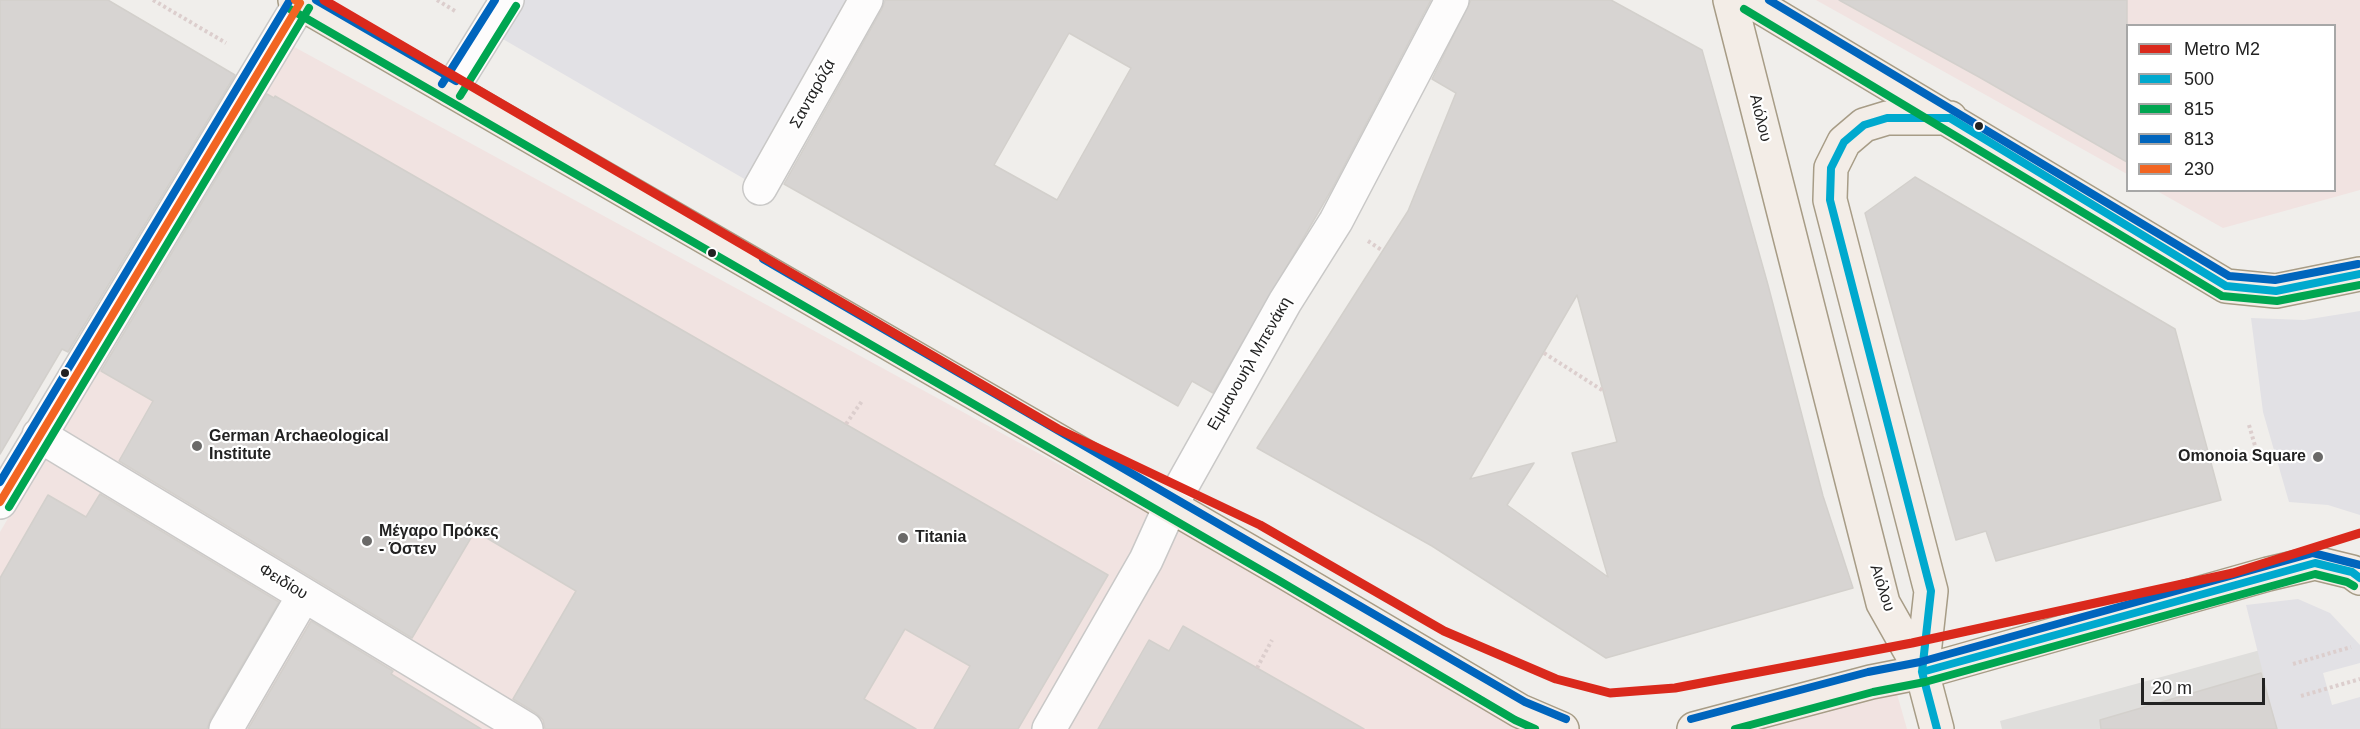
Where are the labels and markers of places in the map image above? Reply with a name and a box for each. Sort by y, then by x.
unlabelled marker [1973,120,1985,132]
unlabelled marker [706,247,718,259]
unlabelled marker [59,367,71,379]
place label: German Archaeological Institute [209,427,389,465]
marker: German Archaeological Institute [190,439,204,453]
place label: Omonoia Square [2178,447,2306,467]
marker: Omonoia Square [2311,450,2325,464]
place label: Μέγαρο Πρόκες - Όστεν [379,522,498,560]
place label: Titania [915,528,966,548]
marker: Titania [896,531,910,545]
marker: Μέγαρο Πρόκες - Όστεν [360,534,374,548]

